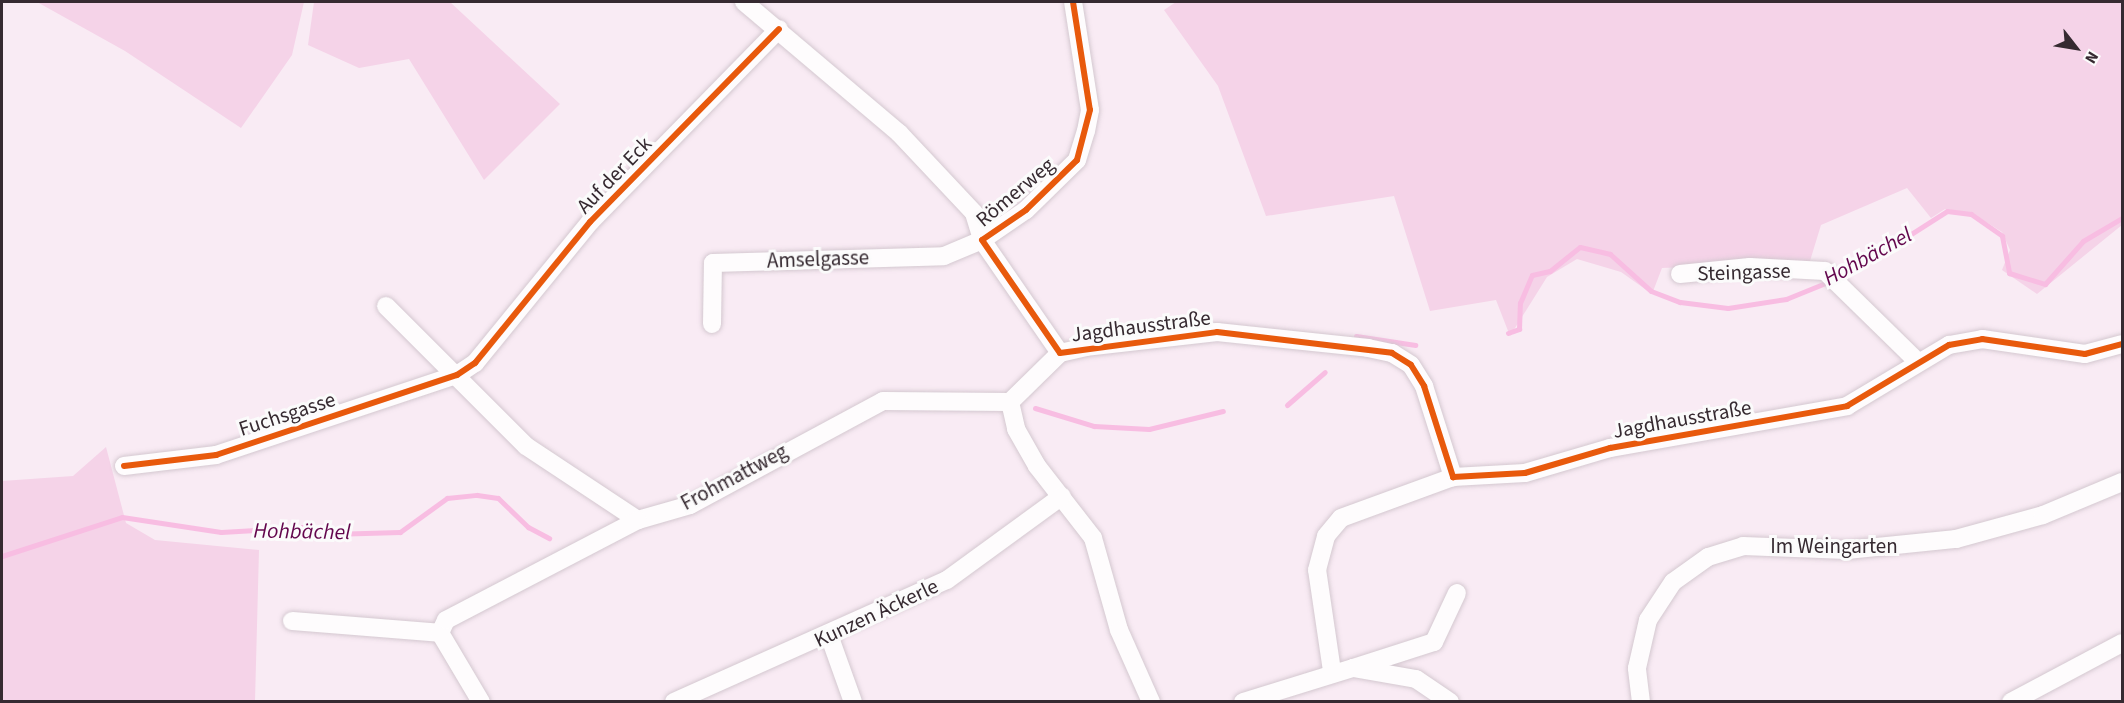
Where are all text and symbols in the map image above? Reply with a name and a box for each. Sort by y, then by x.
north arrow [2046,18,2106,78]
text: N [2079,47,2104,67]
street label: Auf der Eck [571,131,657,219]
street label: Römerweg [971,152,1059,232]
water label: Hohbächel [1819,222,1917,292]
street label: Amselgasse [766,245,870,273]
street label: Steingasse [1697,258,1791,286]
street label: Jagdhausstraße [1070,305,1212,347]
street label: Fuchsgasse [236,387,338,441]
street label: Jagdhausstraße [1611,394,1753,444]
street label: Frohmattweg [676,438,792,516]
water label: Hohbächel [253,518,351,546]
street label: Im Weingarten [1770,533,1898,559]
street label: Kunzen Äckerle [810,573,942,653]

